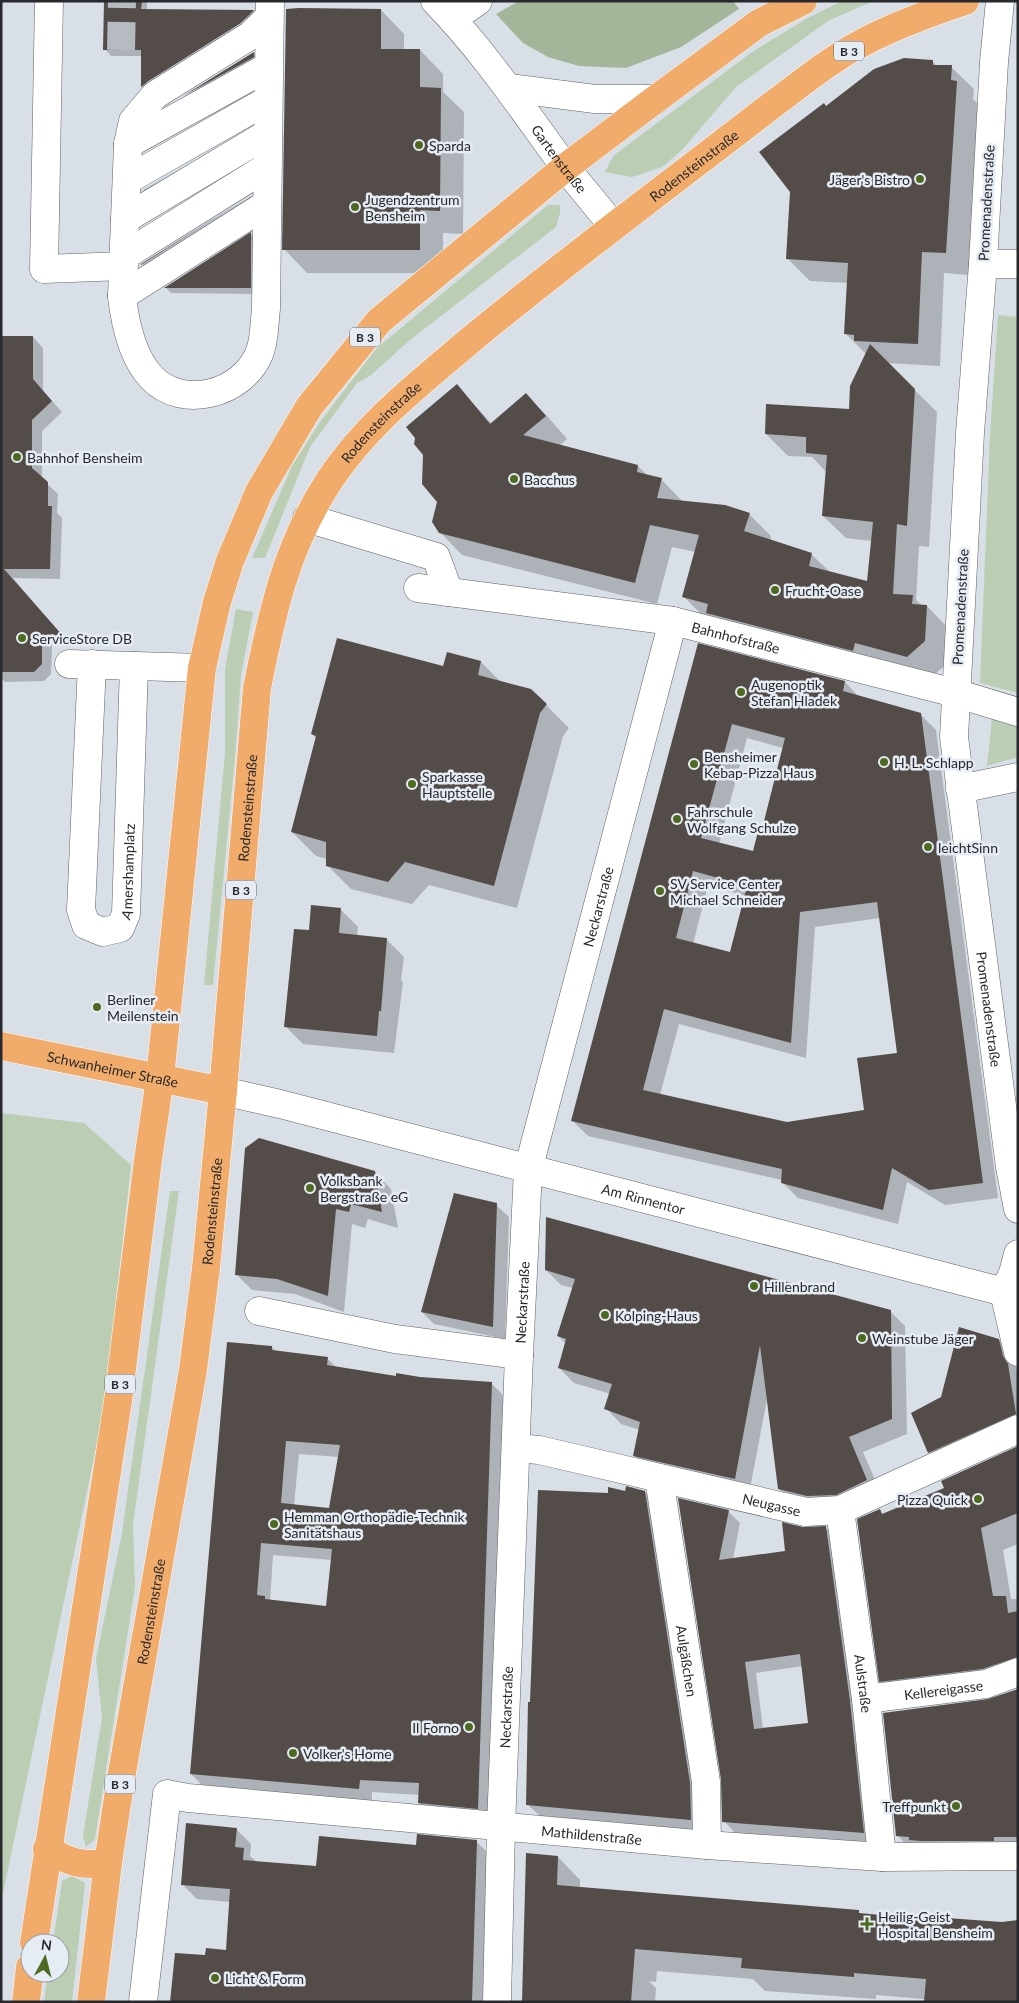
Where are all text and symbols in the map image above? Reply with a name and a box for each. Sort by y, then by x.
road number: B 3 [834,41,864,60]
street label: Gartenstraße [528,121,591,196]
street label: Rodensteinstraße [646,126,741,205]
place label: Sparda [429,137,471,154]
marker: Sparda [413,139,425,151]
street label: Promenadenstraße [974,144,998,262]
place label: Jäger's Bistro [829,171,910,188]
marker: Jäger's Bistro [914,173,926,185]
place label: Jugendzentrum Bensheim [365,191,459,224]
marker: Jugendzentrum Bensheim [349,201,361,213]
road number: B 3 [350,328,380,347]
street label: Rodensteinstraße [337,377,424,466]
place label: Bahnhof Bensheim [27,449,143,466]
marker: Bahnhof Bensheim [11,451,23,463]
place label: Bacchus [524,471,575,488]
marker: Bacchus [508,473,520,485]
street label: Promenadenstraße [948,548,972,666]
place label: Frucht-Oase [785,582,861,599]
marker: Frucht-Oase [769,584,781,596]
street label: Bahnhofstraße [690,618,782,656]
place label: ServiceStore DB [32,630,132,647]
marker: ServiceStore DB [16,632,28,644]
place label: Augenoptik Stefan Hladek [751,676,838,709]
marker: Augenoptik Stefan Hladek [735,686,747,698]
place label: Bensheimer Kebap-Pizza Haus [704,748,814,781]
street label: Rodensteinstraße [234,754,260,862]
place label: H. L. Schlapp [894,754,974,771]
marker: H. L. Schlapp [878,756,890,768]
marker: Bensheimer Kebap-Pizza Haus [688,758,700,770]
place label: Sparkasse Hauptstelle [422,768,492,801]
marker: Sparkasse Hauptstelle [406,778,418,790]
place label: Fahrschule Wolfgang Schulze [687,803,796,836]
marker: Fahrschule Wolfgang Schulze [671,813,683,825]
street label: Amershamplatz [116,823,137,922]
place label: leichtSinn [938,839,998,856]
marker: leichtSinn [922,841,934,853]
street label: Neckarstraße [579,865,616,949]
place label: SV Service Center Michael Schneider [670,875,783,908]
road number: B 3 [226,880,256,900]
marker: SV Service Center Michael Schneider [654,885,666,897]
street label: Promenadenstraße [974,950,1005,1068]
place label: Berliner Meilenstein [107,991,179,1024]
marker: Berliner Meilenstein [91,1001,103,1013]
street label: Schwanheimer Straße [46,1047,180,1090]
street label: Rodensteinstraße [198,1157,225,1266]
place label: Volksbank Bergstraße eG [320,1172,408,1205]
street label: Am Rinnentor [600,1179,687,1217]
marker: Volksbank Bergstraße eG [304,1182,316,1194]
street label: Neckarstraße [511,1261,532,1344]
place label: Hillenbrand [764,1278,835,1295]
marker: Hillenbrand [748,1280,760,1292]
place label: Kolping-Haus [615,1307,698,1324]
marker: Kolping-Haus [599,1309,611,1321]
place label: Weinstube Jäger [872,1330,974,1347]
marker: Weinstube Jäger [856,1332,868,1344]
road number: B 3 [105,1375,135,1394]
street label: Neugasse [741,1489,803,1519]
place label: Pizza Quick [897,1491,969,1508]
marker: Pizza Quick [972,1493,984,1505]
place label: Hemman Orthopädie-Technik Sanitätshaus [284,1508,466,1541]
marker: Hemman Orthopädie-Technik Sanitätshaus [268,1518,280,1530]
street label: Rodensteinstraße [133,1557,168,1666]
street label: Aulgäßchen [673,1624,701,1698]
street label: Aulstraße [851,1653,876,1714]
street label: Neckarstraße [496,1666,516,1749]
street label: Kellereigasse [903,1676,984,1703]
place label: Il Forno [412,1719,459,1736]
marker: Il Forno [463,1721,475,1733]
place label: Volker's Home [303,1745,392,1762]
marker: Volker's Home [287,1747,299,1759]
road number: B 3 [105,1775,135,1794]
place label: Treffpunkt [882,1798,946,1815]
marker: Treffpunkt [950,1800,962,1812]
street label: Mathildenstraße [541,1822,643,1848]
place label: Heilig-Geist Hospital Bensheim [878,1908,993,1941]
marker: Heilig-Geist Hospital Bensheim [860,1917,874,1931]
north arrow [20,1933,70,1983]
text: N [40,1936,53,1954]
place label: Licht & Form [225,1970,304,1987]
marker: Licht & Form [209,1972,221,1984]

